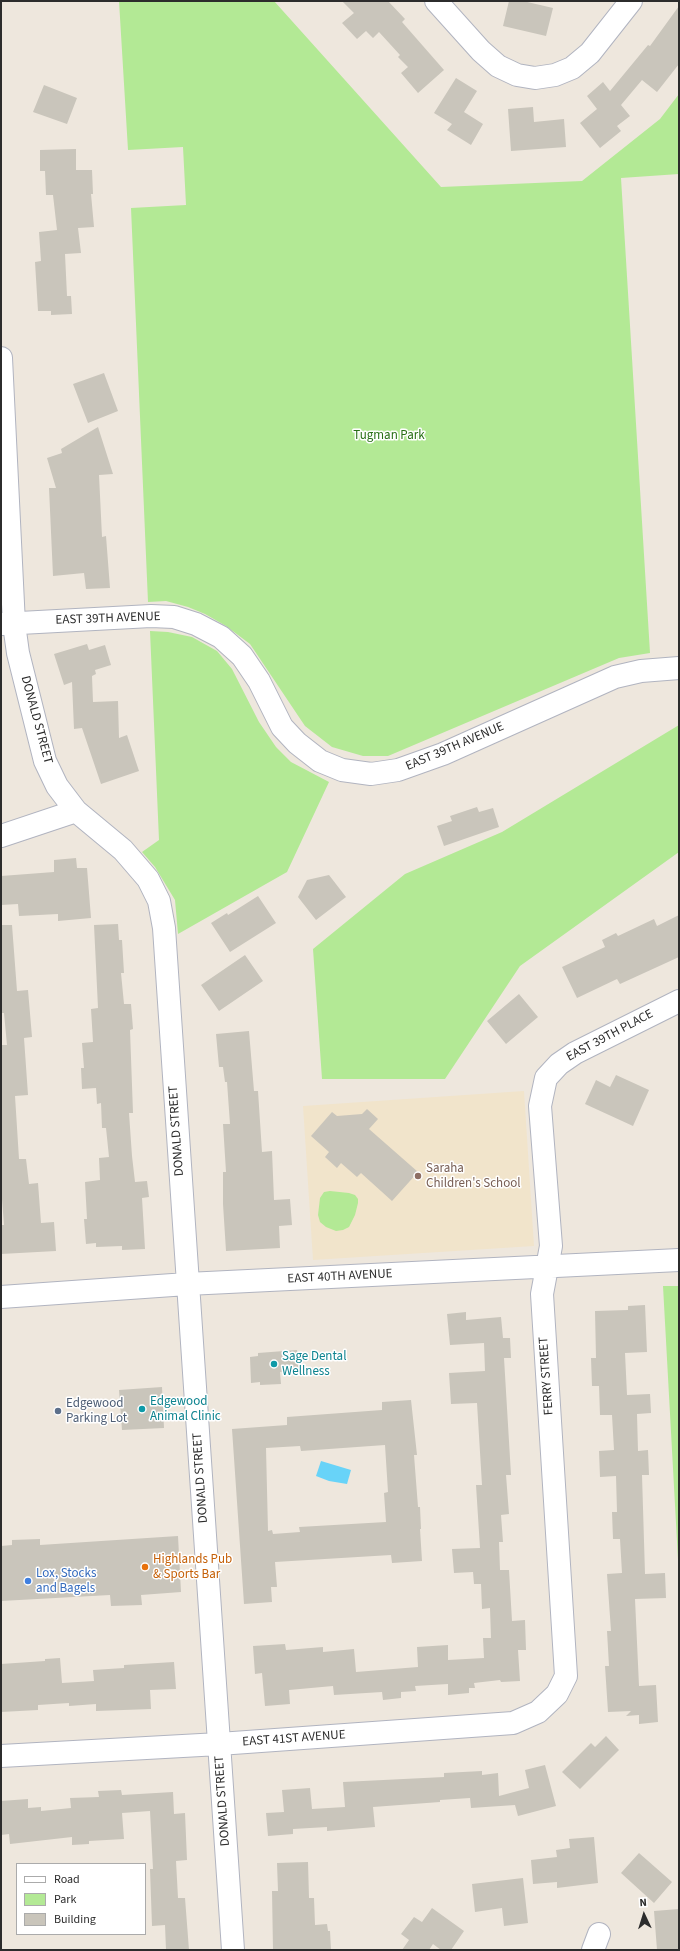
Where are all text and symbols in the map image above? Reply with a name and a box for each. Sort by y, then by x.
park label: Tugman Park [353,428,425,444]
street label: EAST 39TH AVENUE [55,609,161,629]
street label: DONALD STREET [17,674,55,766]
street label: EAST 39TH AVENUE [404,719,506,775]
street label: EAST 39TH PLACE [564,1007,656,1065]
street label: DONALD STREET [166,1085,188,1177]
place label: Saraha Children's School [426,1161,521,1192]
marker: Saraha Children's School [413,1171,423,1181]
street label: EAST 40TH AVENUE [287,1266,393,1288]
street label: FERRY STREET [536,1336,558,1416]
place label: Sage Dental Wellness [282,1349,346,1380]
marker: Sage Dental Wellness [269,1359,279,1369]
place label: Edgewood Animal Clinic [150,1394,221,1425]
place label: Edgewood Parking Lot [66,1396,127,1427]
marker: Edgewood Animal Clinic [137,1404,147,1414]
marker: Edgewood Parking Lot [53,1406,63,1416]
street label: DONALD STREET [190,1432,212,1524]
place label: Highlands Pub & Sports Bar [153,1552,232,1583]
marker: Highlands Pub & Sports Bar [140,1562,150,1572]
place label: Lox, Stocks and Bagels [36,1566,96,1597]
marker: Lox, Stocks and Bagels [23,1576,33,1586]
street label: EAST 41ST AVENUE [242,1728,346,1750]
street label: DONALD STREET [212,1755,234,1847]
legend [16,1863,146,1935]
text: Road [54,1871,80,1888]
text: Park [54,1891,76,1908]
north arrow [624,1895,664,1935]
text: N [639,1895,647,1910]
text: Building [54,1911,96,1928]

